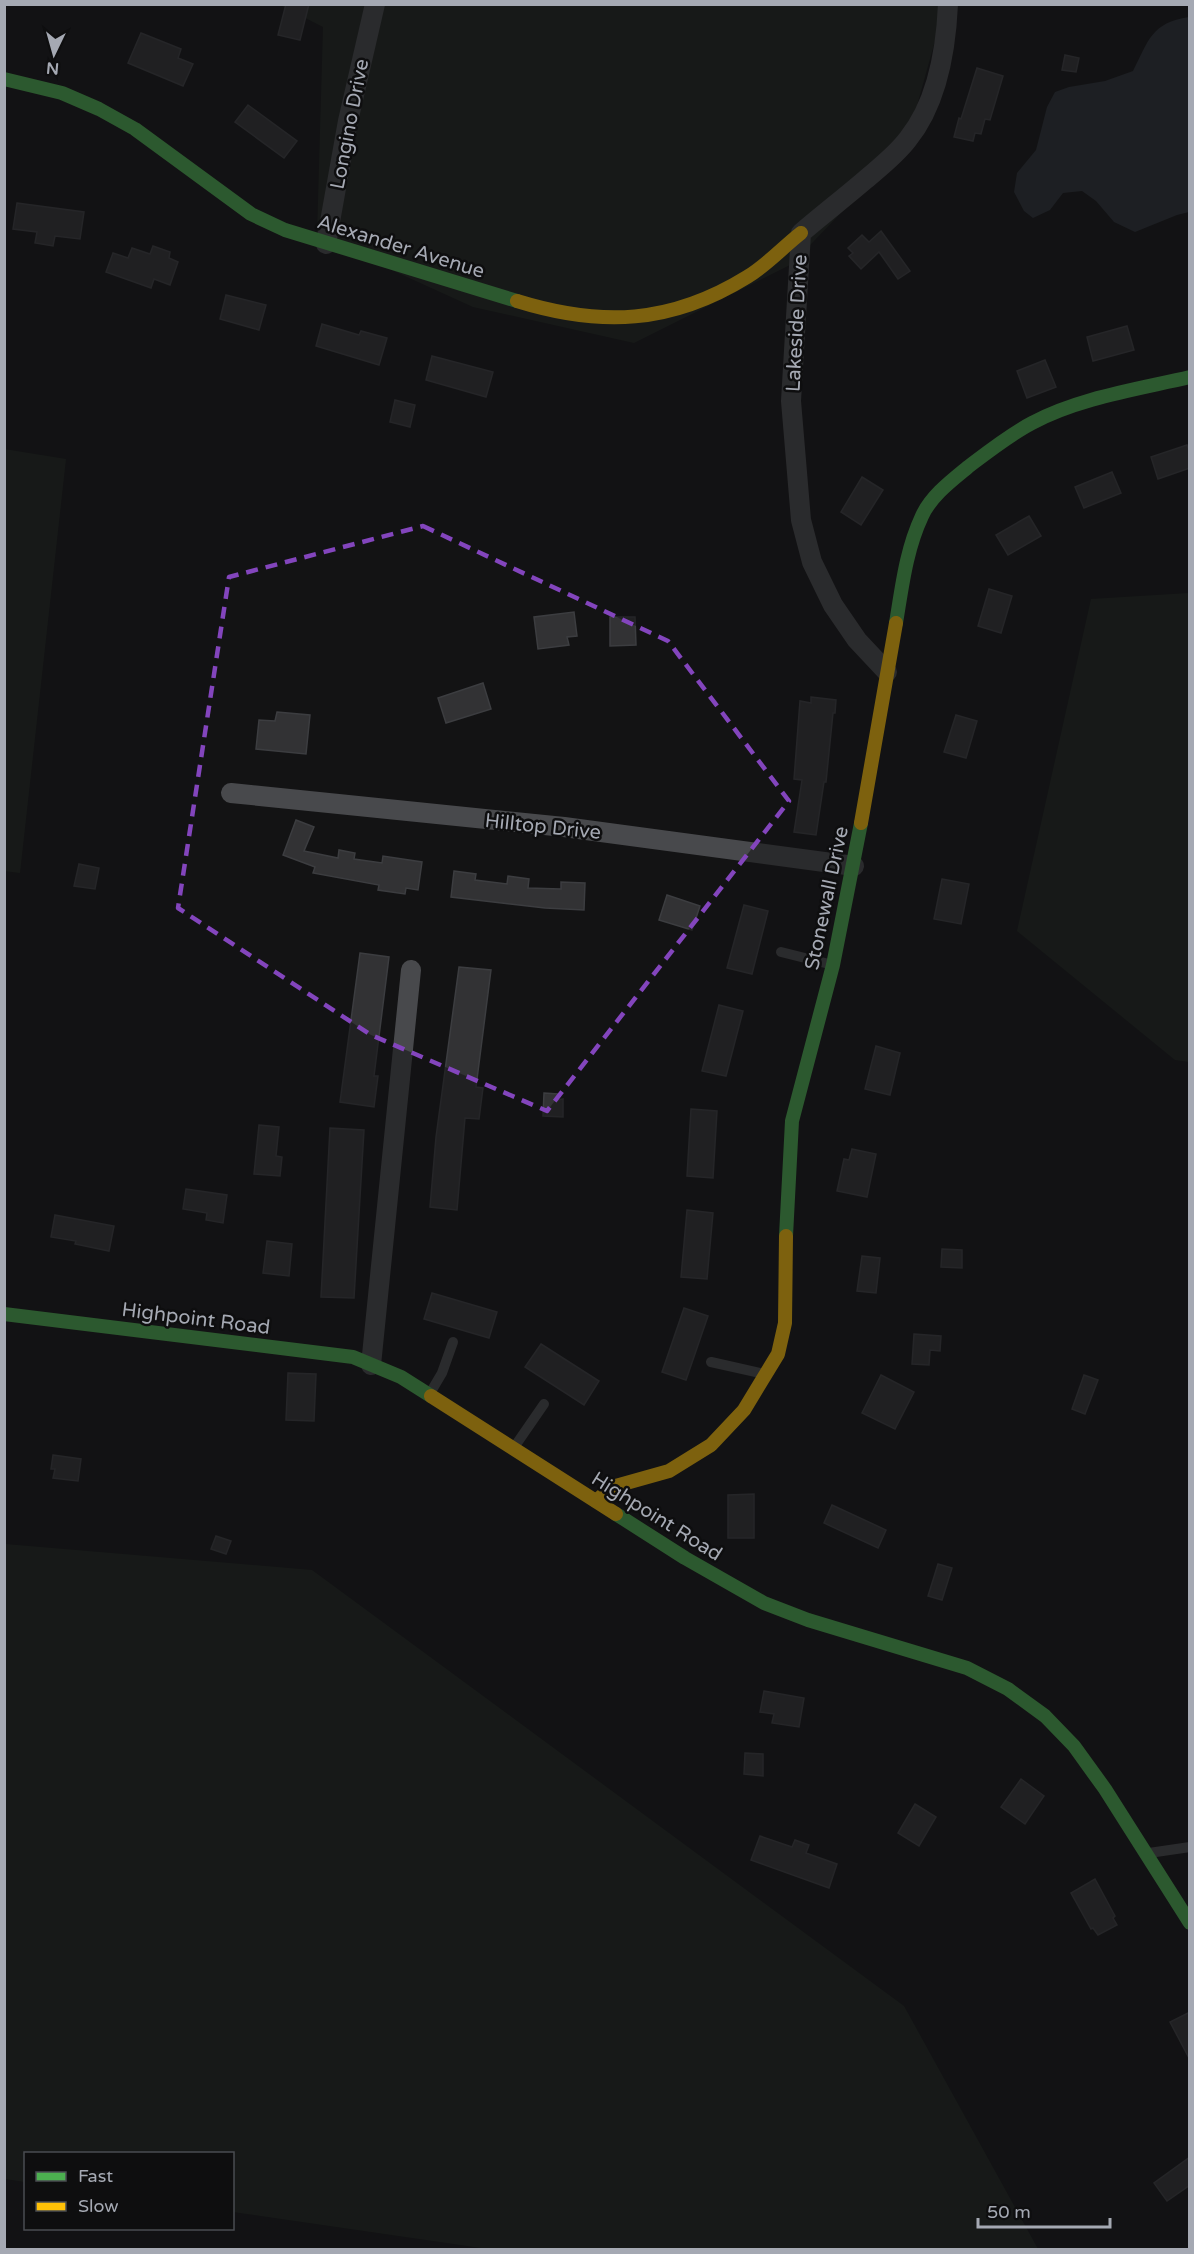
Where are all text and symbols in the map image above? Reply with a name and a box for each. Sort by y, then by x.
north arrow [24,24,84,84]
text: N [46,57,60,78]
street label: Longino Drive [326,57,374,191]
street label: Alexander Avenue [314,210,487,284]
street label: Lakeside Drive [781,254,813,392]
street label: Hilltop Drive [484,809,602,845]
street label: Stonewall Drive [800,824,854,972]
street label: Highpoint Road [120,1298,272,1340]
street label: Highpoint Road [587,1467,726,1567]
legend [24,2152,234,2230]
text: Fast [78,2165,113,2187]
scale bar [978,2191,1110,2229]
text: Slow [78,2195,119,2217]
text: 50 m [987,2201,1031,2223]

